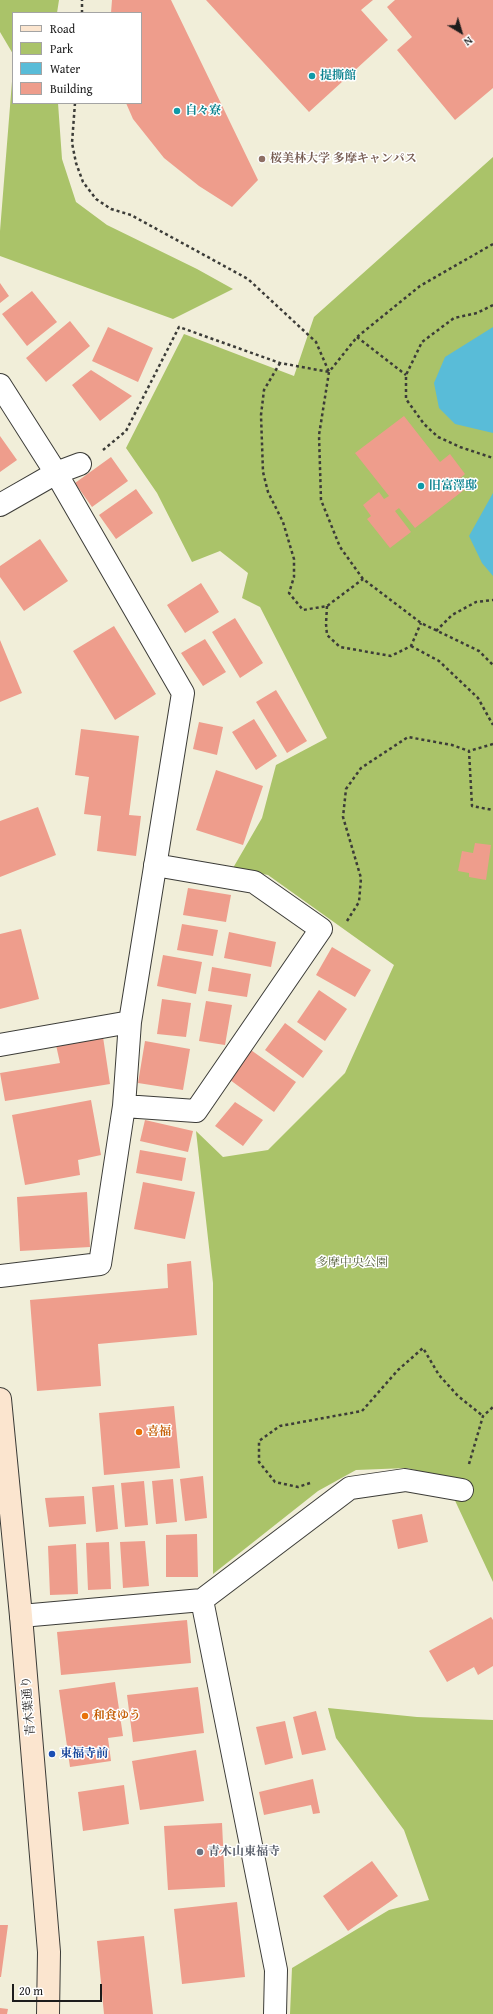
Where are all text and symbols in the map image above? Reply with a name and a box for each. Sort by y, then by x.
legend [12,12,142,104]
north arrow [441,12,481,52]
text: Road [50,20,75,37]
text: N [461,33,476,50]
text: Park [50,40,73,57]
text: Water [50,60,80,77]
place label: 提撕館 [320,69,356,83]
marker: 提撕館 [307,71,317,81]
text: Building [50,80,93,97]
place label: 自々寮 [185,104,221,118]
marker: 自々寮 [172,106,182,116]
place label: 桜美林大学 多摩キャンパス [270,152,417,166]
marker: 桜美林大学 多摩キャンパス [257,154,267,164]
place label: 旧富澤邸 [429,479,477,493]
marker: 旧富澤邸 [416,481,426,491]
park label: 多摩中央公園 [316,1256,388,1270]
place label: 喜福 [147,1425,171,1439]
marker: 喜福 [134,1427,144,1437]
street label: 青木葉通り [19,1675,39,1737]
place label: 和食ゆう [93,1709,141,1723]
marker: 和食ゆう [80,1711,90,1721]
place label: 東福寺前 [60,1747,108,1761]
marker: 東福寺前 [47,1749,57,1759]
place label: 青木山東福寺 [208,1845,280,1859]
marker: 青木山東福寺 [195,1847,205,1857]
scale bar [14,1976,104,2002]
text: 20 m [19,1982,43,1999]

